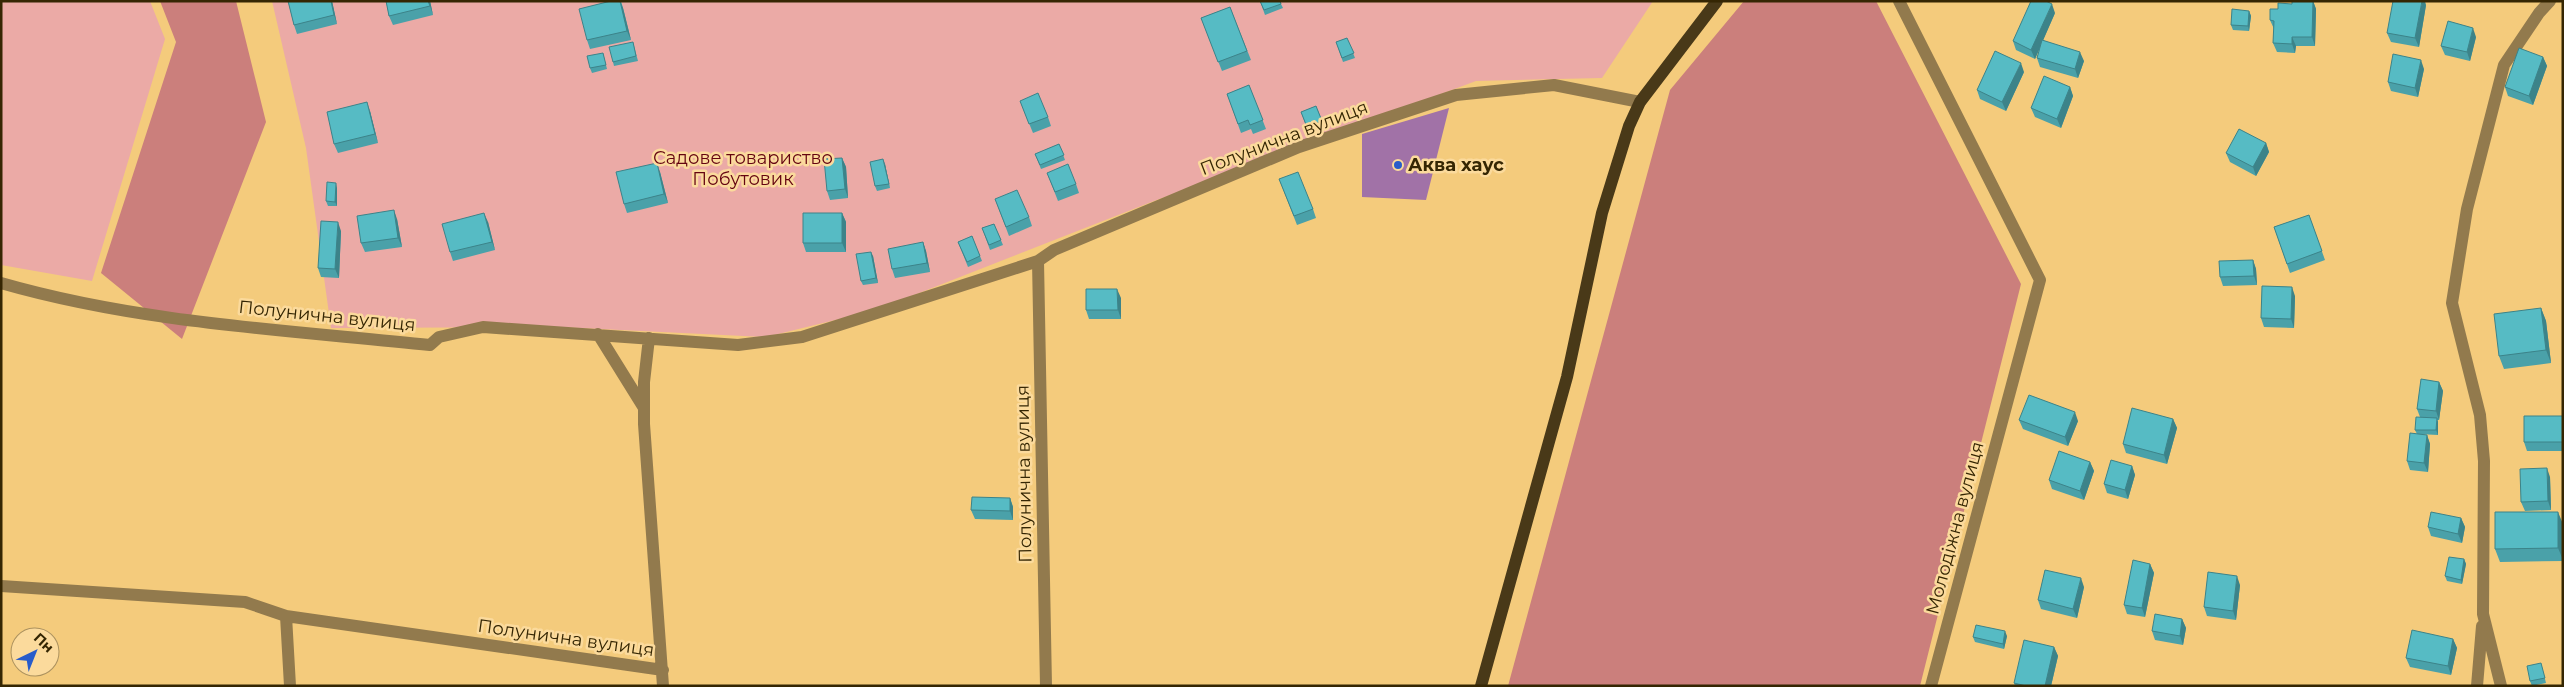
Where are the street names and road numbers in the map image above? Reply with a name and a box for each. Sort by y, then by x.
street label: Полунична вулиця [1197,96,1371,180]
street label: Полунична вулиця [237,296,417,336]
street label: Полунична вулиця [1011,385,1037,563]
street label: Молодіжна вулиця [1921,439,1989,617]
street label: Полунична вулиця [476,615,656,661]

